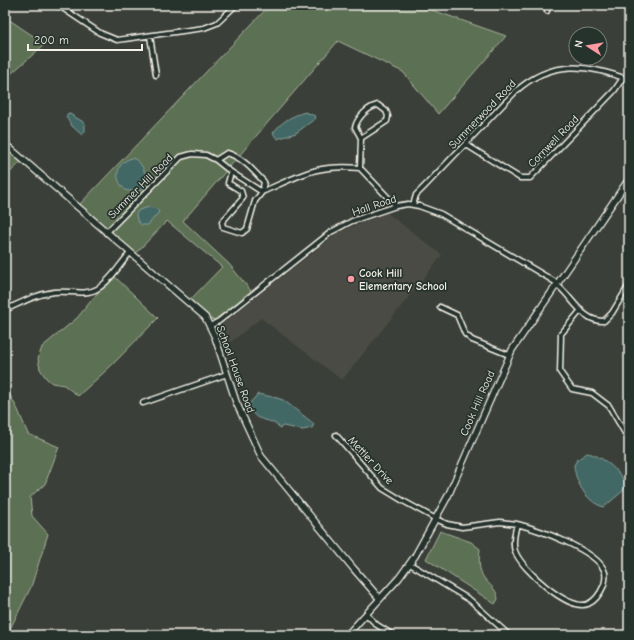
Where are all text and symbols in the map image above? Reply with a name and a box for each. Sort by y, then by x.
scale bar [28,26,142,52]
north arrow [568,26,608,66]
text: 200 m [34,33,69,47]
text: N [572,39,586,49]
street label: Summerwood Road [446,77,519,152]
street label: Cornwell Road [525,113,581,170]
street label: Summer Hill Road [105,151,176,221]
street label: Hall Road [350,192,398,219]
place label: Cook Hill Elementary School [359,267,447,293]
marker: Cook Hill Elementary School [346,274,356,284]
street label: School House Road [214,324,257,415]
street label: Cook Hill Road [457,368,498,438]
street label: Mettler Drive [345,434,396,487]

